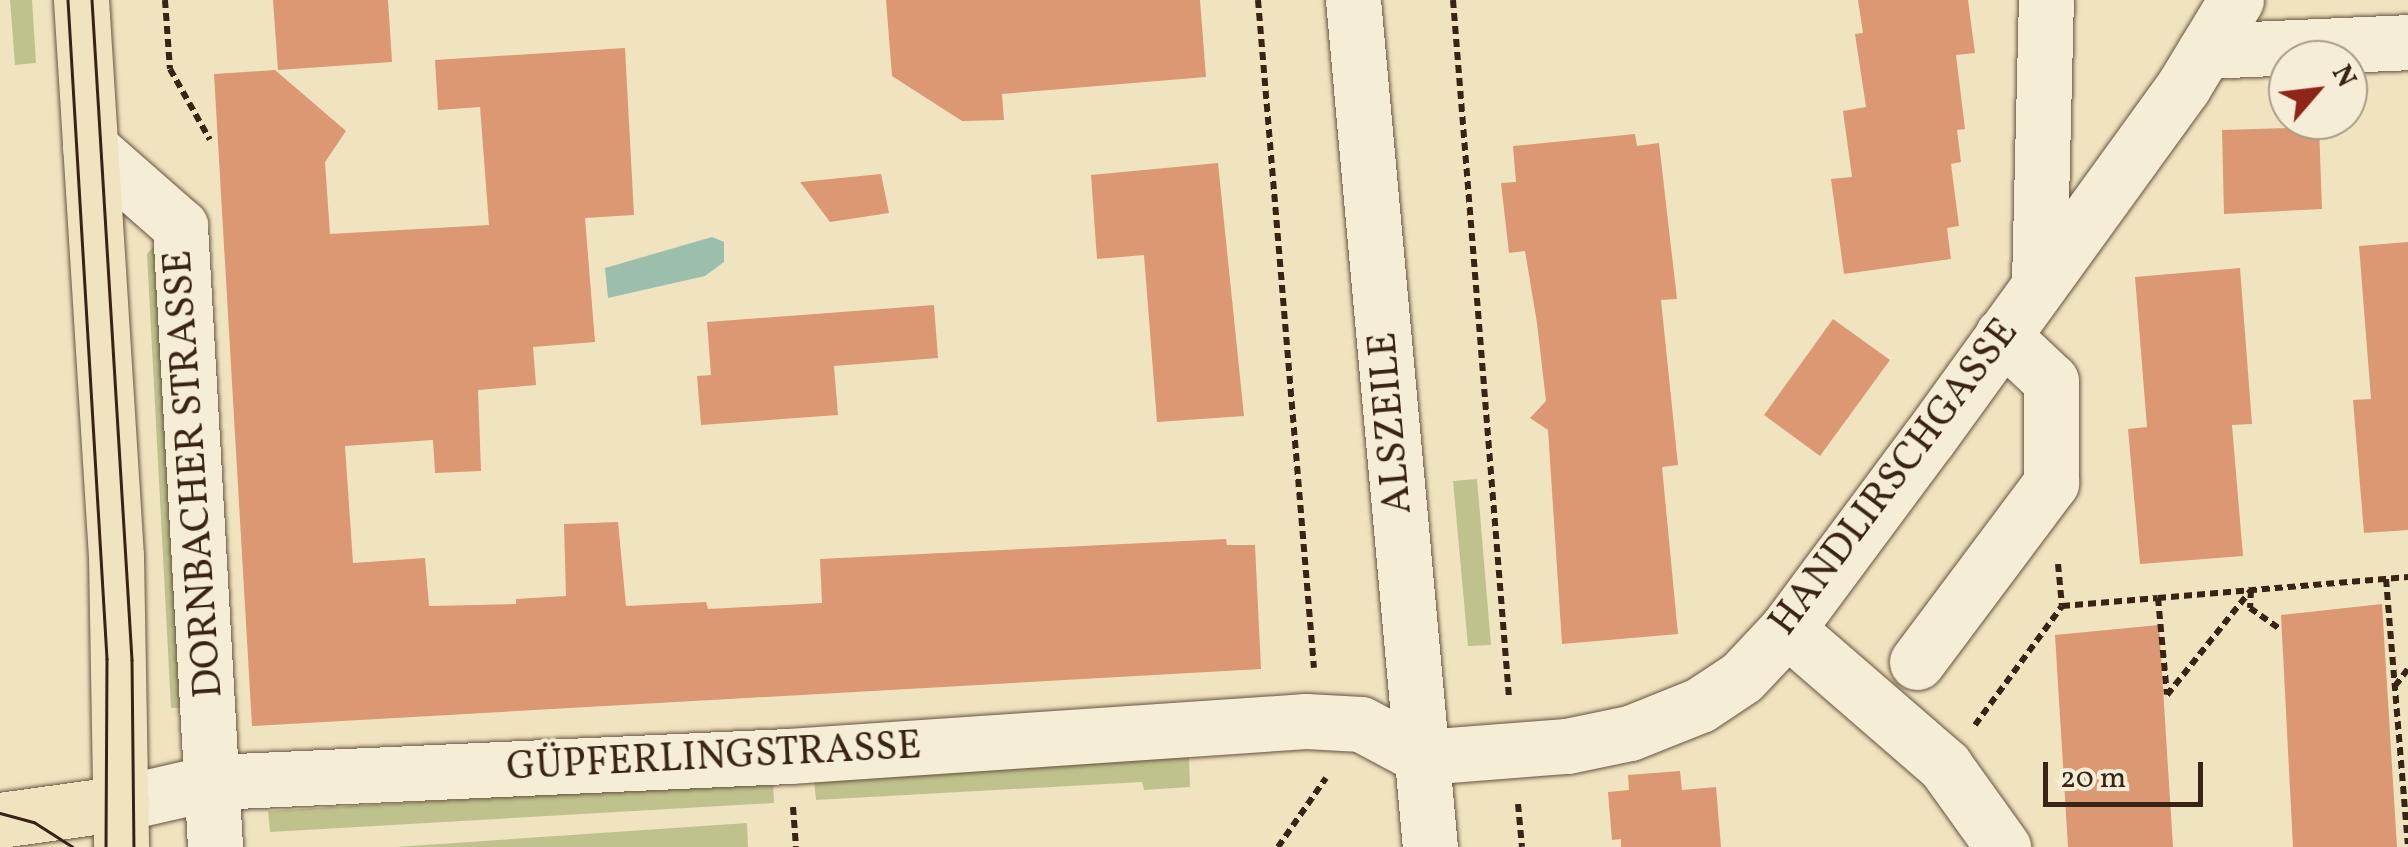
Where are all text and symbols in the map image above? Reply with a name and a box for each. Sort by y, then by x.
north arrow [2268,40,2368,140]
text: N [2321,58,2365,95]
street label: DORNBACHER STRASSE [155,248,235,700]
street label: HANDLIRSCHGASSE [1760,310,2030,646]
street label: ALSZEILE [1360,330,1424,516]
street label: GÜPFERLINGSTRASSE [505,723,923,793]
scale bar [2048,742,2208,804]
text: 20 m [2060,758,2126,800]

